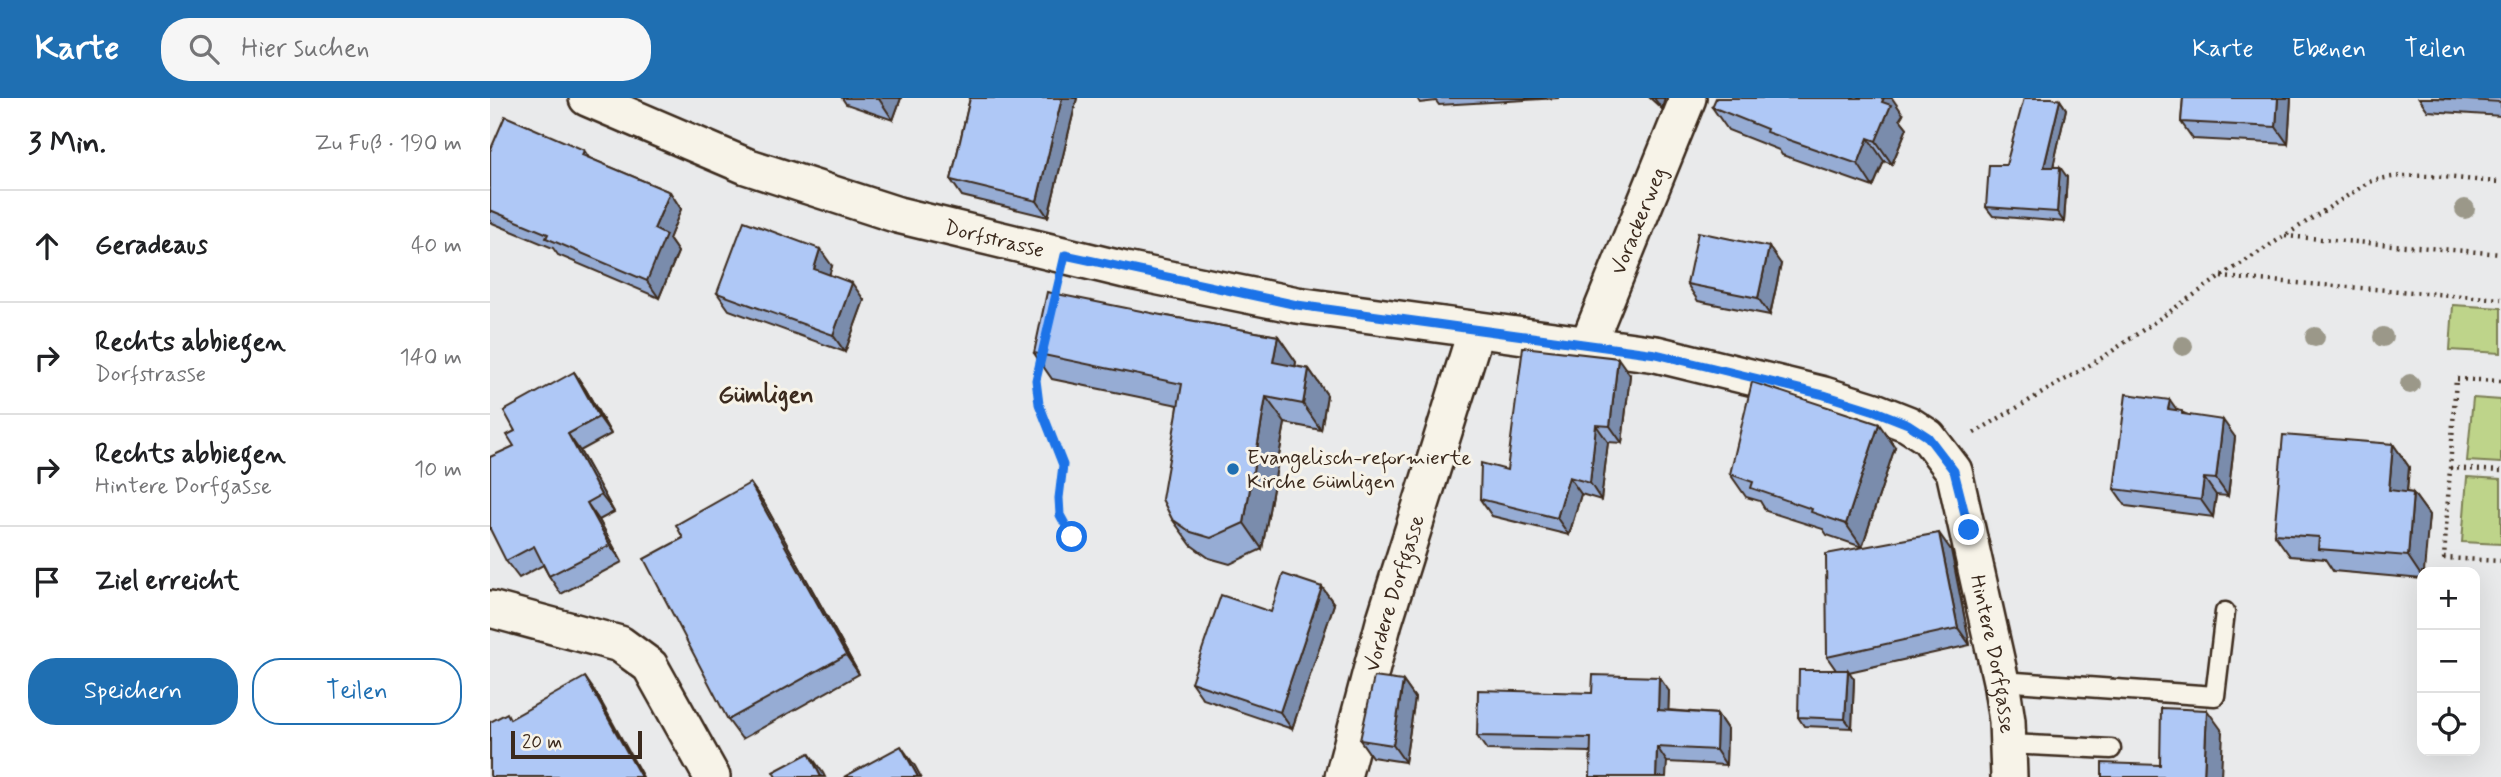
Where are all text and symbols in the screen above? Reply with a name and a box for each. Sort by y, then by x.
search box [161,18,651,81]
text: Karte [35,27,119,71]
icon: search [185,30,223,68]
text: Hier suchen [241,32,370,66]
text: Karte [2192,34,2254,65]
text: Ebenen [2292,34,2366,65]
text: Teilen [2404,34,2466,65]
text: 3 Min. [28,124,106,163]
text: Zu Fuß · 190 m [314,129,462,159]
street label: Vorackerweg [1605,163,1673,279]
street label: Dorfstrasse [942,214,1047,265]
icon: ahead [28,227,66,265]
text: Geradeaus [95,229,208,263]
text: 40 m [411,231,462,261]
text: Rechts abbiegen [95,326,286,360]
icon: right [28,339,66,377]
text: 140 m [399,343,462,373]
text: Dorfstrasse [95,360,206,390]
district label: Gümligen [718,380,814,412]
text: Rechts abbiegen [95,438,286,472]
place label: Evangelisch-reformierte Kirche Gümligen [1247,444,1472,496]
icon: right [28,451,66,489]
text: 10 m [414,455,462,485]
marker: Evangelisch-reformierte Kirche Gümligen [1225,461,1241,477]
text: Hintere Dorfgasse [95,472,272,502]
street label: Vordere Dorfgasse [1358,511,1432,675]
route end [1953,514,1984,545]
route start [1056,521,1087,552]
icon: arrive [28,563,66,601]
text: Ziel erreicht [95,565,239,599]
map controls [2417,567,2480,756]
button: + [2417,567,2480,630]
street label: Hintere Dorfgasse [1963,572,2020,734]
button: − [2417,630,2480,693]
button: Speichern [28,658,238,725]
button: Teilen [252,658,462,725]
button: locate [2417,693,2480,756]
scale bar [511,728,642,760]
text: 20 m [522,730,562,755]

